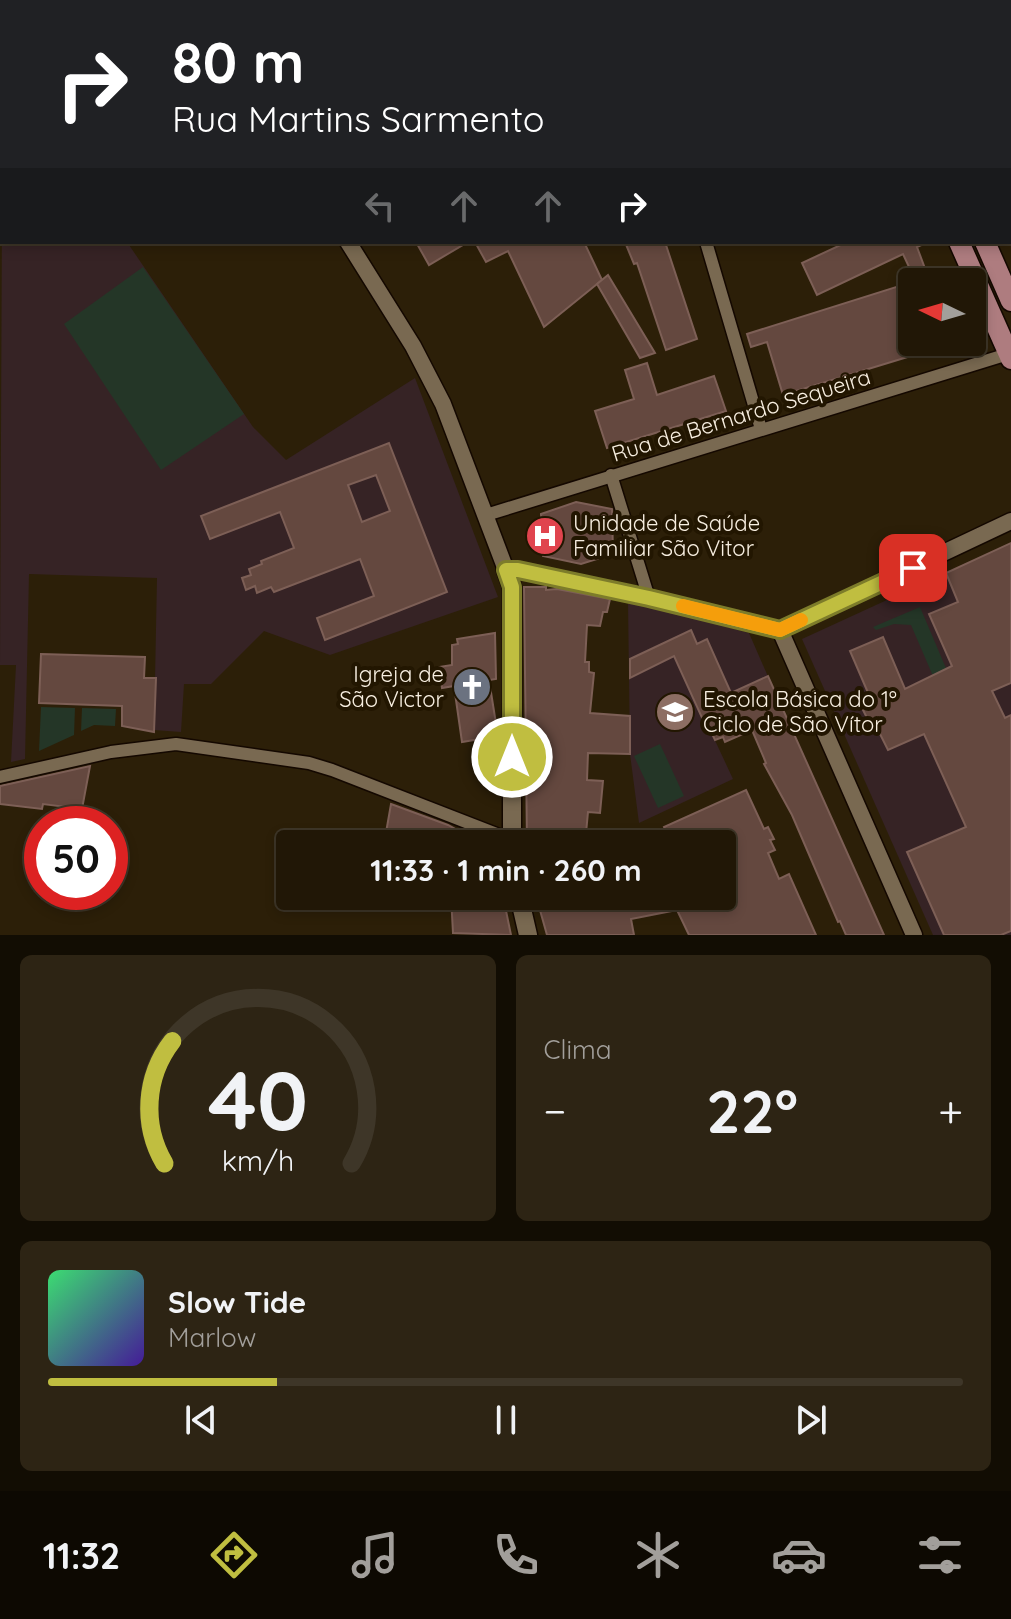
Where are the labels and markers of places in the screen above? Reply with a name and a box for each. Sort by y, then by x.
place label: Unidade de Saúde Familiar São Vitor [573,509,760,562]
hospital icon: Unidade de Saúde Familiar São Vitor [524,515,566,557]
pin [879,534,947,602]
place label: Igreja de São Victor [339,660,445,713]
church icon: Igreja de São Victor [451,666,493,708]
place label: Escola Básica do 1º Ciclo de São Vítor [703,685,897,738]
school or university icon: Escola Básica do 1º Ciclo de São Vítor [654,691,696,733]

